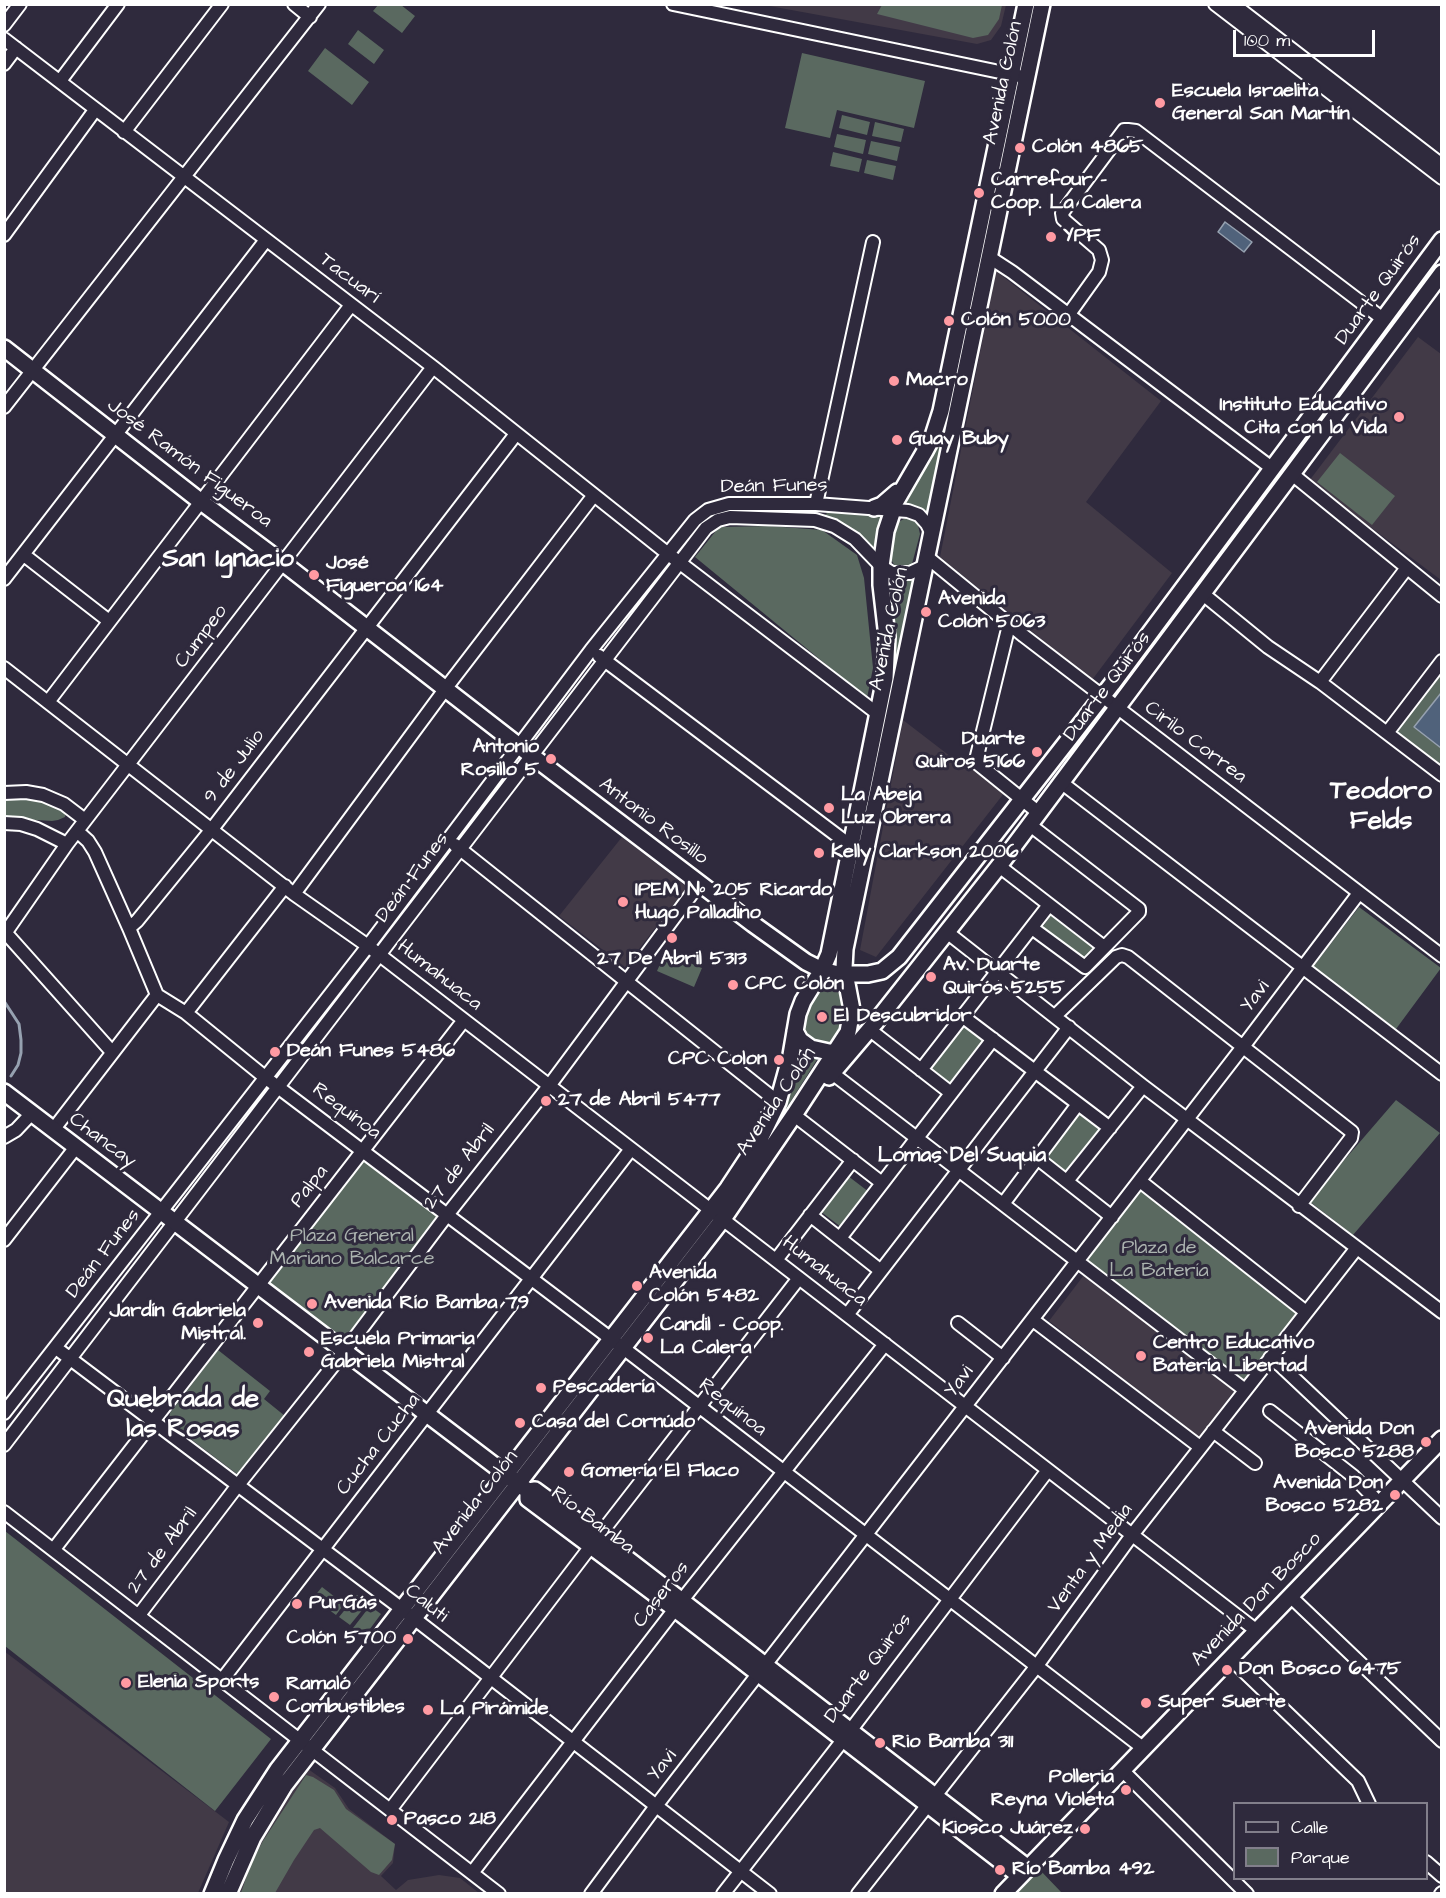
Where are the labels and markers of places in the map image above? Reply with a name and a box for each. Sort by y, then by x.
place label: Escuela Israelita General San Martín [1172,80,1350,127]
marker: Escuela Israelita General San Martín [1153,96,1167,110]
place label: Colón 4865 [1032,136,1143,160]
marker: Colón 4865 [1013,141,1027,155]
place label: Carrefour - Coop. La Calera [991,169,1141,216]
marker: Carrefour - Coop. La Calera [972,186,986,200]
place label: YPF [1063,225,1100,249]
marker: YPF [1044,230,1058,244]
place label: Colón 5000 [961,309,1071,333]
marker: Colón 5000 [942,314,956,328]
place label: Macro [906,369,968,393]
marker: Macro [887,374,901,388]
place label: Instituto Educativo Cita con la Vida [1219,394,1387,441]
marker: Instituto Educativo Cita con la Vida [1392,410,1406,424]
place label: Guay Buby [909,428,1009,452]
marker: Guay Buby [890,433,904,447]
place label: José Figueroa 164 [326,552,443,599]
marker: José Figueroa 164 [307,568,321,582]
place label: Avenida Colón 5063 [938,588,1045,635]
marker: Avenida Colón 5063 [919,605,933,619]
place label: Duarte Quiros 5166 [915,728,1025,775]
place label: Antonio Rosillo 5 [461,736,539,783]
marker: Duarte Quiros 5166 [1030,745,1044,759]
marker: Antonio Rosillo 5 [544,752,558,766]
place label: La Abeja Luz Obrera [841,784,951,831]
marker: La Abeja Luz Obrera [822,801,836,815]
place label: Kelly Clarkson 2006 [831,841,1019,865]
marker: Kelly Clarkson 2006 [812,846,826,860]
place label: IPEM Nº 205 Ricardo Hugo Palladino [635,879,832,926]
marker: IPEM Nº 205 Ricardo Hugo Palladino [616,895,630,909]
marker: 27 De Abril 5313 [665,931,679,945]
place label: 27 De Abril 5313 [597,948,747,972]
place label: Av. Duarte Quirós 5255 [943,954,1065,1001]
marker: Av. Duarte Quirós 5255 [924,970,938,984]
place label: CPC Colón [745,973,844,997]
marker: CPC Colón [726,978,740,992]
place label: El Descubridor [834,1005,971,1029]
marker: El Descubridor [815,1010,829,1024]
place label: Deán Funes 5486 [287,1040,455,1064]
marker: Deán Funes 5486 [268,1045,282,1059]
place label: CPC Colon [668,1048,767,1072]
marker: CPC Colon [772,1053,786,1067]
place label: 27 de Abril 5477 [558,1089,720,1113]
marker: 27 de Abril 5477 [539,1094,553,1108]
place label: Avenida Colón 5482 [649,1262,759,1309]
marker: Avenida Colón 5482 [630,1279,644,1293]
place label: Avenida Río Bamba 79 [324,1292,529,1316]
marker: Avenida Río Bamba 79 [305,1297,319,1311]
place label: Jardín Gabriela Mistral. [109,1300,246,1347]
place label: Candil - Coop. La Calera [660,1314,784,1361]
marker: Jardín Gabriela Mistral. [251,1316,265,1330]
place label: Escuela Primaria Gabriela Mistral [321,1328,475,1375]
marker: Candil - Coop. La Calera [641,1331,655,1345]
place label: Centro Educativo Batería Libertad [1153,1332,1314,1379]
marker: Escuela Primaria Gabriela Mistral [302,1345,316,1359]
marker: Centro Educativo Batería Libertad [1134,1349,1148,1363]
place label: Pescadería [553,1376,655,1400]
marker: Pescadería [534,1381,548,1395]
place label: Casa del Cornúdo [532,1411,695,1435]
marker: Casa del Cornúdo [513,1416,527,1430]
place label: Avenida Don Bosco 5288 [1295,1418,1414,1465]
marker: Avenida Don Bosco 5288 [1419,1435,1433,1449]
place label: Gomería El Flaco [581,1460,739,1484]
marker: Gomería El Flaco [562,1465,576,1479]
place label: Avenida Don Bosco 5282 [1266,1472,1383,1519]
marker: Avenida Don Bosco 5282 [1388,1488,1402,1502]
place label: PurGás [309,1592,377,1616]
marker: PurGás [290,1597,304,1611]
place label: Colón 5700 [286,1627,396,1651]
marker: Colón 5700 [401,1632,415,1646]
place label: Don Bosco 6475 [1239,1658,1401,1682]
marker: Don Bosco 6475 [1220,1663,1234,1677]
place label: Elenia Sports [138,1671,259,1695]
place label: Ramaló Combustibles [286,1673,405,1720]
marker: Elenia Sports [119,1676,133,1690]
marker: Ramaló Combustibles [267,1690,281,1704]
place label: Super Suerte [1158,1691,1286,1715]
marker: Super Suerte [1139,1696,1153,1710]
place label: La Pirámide [440,1698,549,1722]
marker: La Pirámide [421,1703,435,1717]
place label: Rio Bamba 311 [892,1731,1013,1755]
marker: Rio Bamba 311 [873,1736,887,1750]
place label: Polleria Reyna Violeta [991,1766,1114,1813]
marker: Polleria Reyna Violeta [1119,1783,1133,1797]
place label: Pasco 218 [404,1808,496,1832]
marker: Pasco 218 [385,1813,399,1827]
place label: Kiosco Juárez [942,1817,1073,1841]
marker: Kiosco Juárez [1078,1822,1092,1836]
place label: Río Bamba 492 [1012,1858,1154,1882]
marker: Río Bamba 492 [993,1863,1007,1877]

